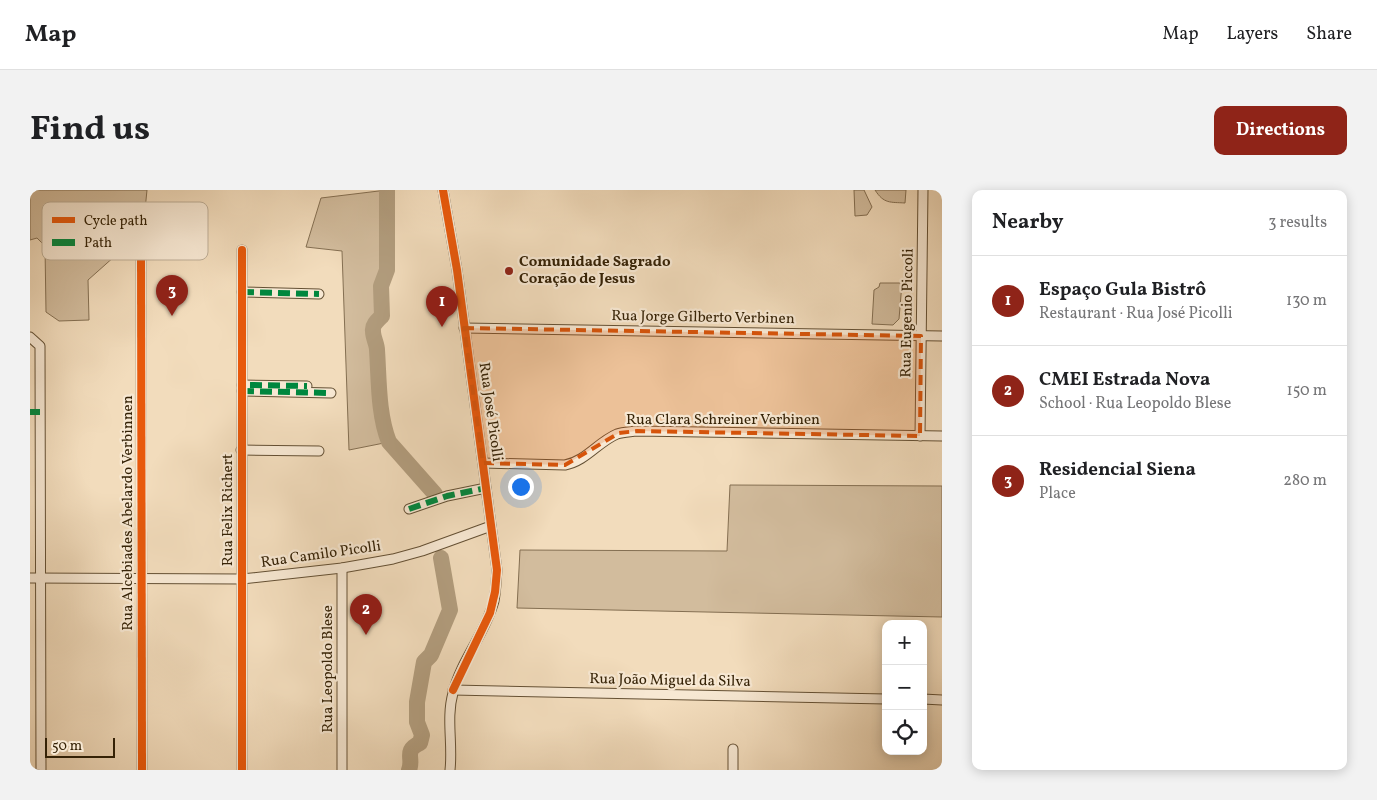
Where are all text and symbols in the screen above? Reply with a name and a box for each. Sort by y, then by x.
text: Map [25,18,76,52]
text: Map [1162,22,1198,47]
text: Layers [1226,22,1278,47]
text: Share [1306,22,1352,47]
text: Find us [30,106,150,154]
button: Directions [1214,106,1347,155]
legend [42,202,208,260]
text: Nearby [992,208,1063,237]
text: Cycle path [84,212,148,231]
text: 3 results [1268,212,1327,234]
text: Path [84,234,112,253]
street label: Rua Eugenio Piccoli [896,248,920,378]
place label: Comunidade Sagrado Coração de Jesus [519,252,671,290]
marker: Comunidade Sagrado Coração de Jesus [503,265,515,277]
pin: 3 [156,275,188,316]
text: Espaço Gula Bistrô [1039,277,1206,303]
pin: 1 [426,286,458,327]
text: 1 [1005,290,1011,312]
text: 130 m [1286,290,1327,312]
text: Restaurant · Rua José Picolli [1039,303,1233,325]
street label: Rua Jorge Gilberto Verbinen [611,306,795,330]
street label: Rua José Picolli [473,361,507,463]
text: CMEI Estrada Nova [1039,367,1210,393]
text: 2 [1004,380,1012,402]
text: 150 m [1286,380,1327,402]
text: School · Rua Leopoldo Blese [1039,393,1231,415]
street label: Rua Alcebiades Abelardo Verbinnen [118,395,139,631]
street label: Rua Clara Schreiner Verbinen [626,410,820,431]
street label: Rua Felix Richert [218,454,239,566]
text: Residencial Siena [1039,457,1196,483]
text: 3 [1004,470,1012,492]
text: 280 m [1283,470,1327,492]
your location [508,474,534,500]
text: Place [1039,483,1076,505]
street label: Rua Camilo Picolli [260,536,382,574]
pin: 2 [350,594,382,635]
street label: Rua Leopoldo Blese [318,605,339,733]
map controls [882,620,927,755]
button: + [882,620,927,665]
button: − [882,665,927,710]
street label: Rua João Miguel da Silva [589,669,751,693]
button: locate [882,710,927,755]
scale bar [45,735,115,758]
text: 50 m [52,737,82,756]

